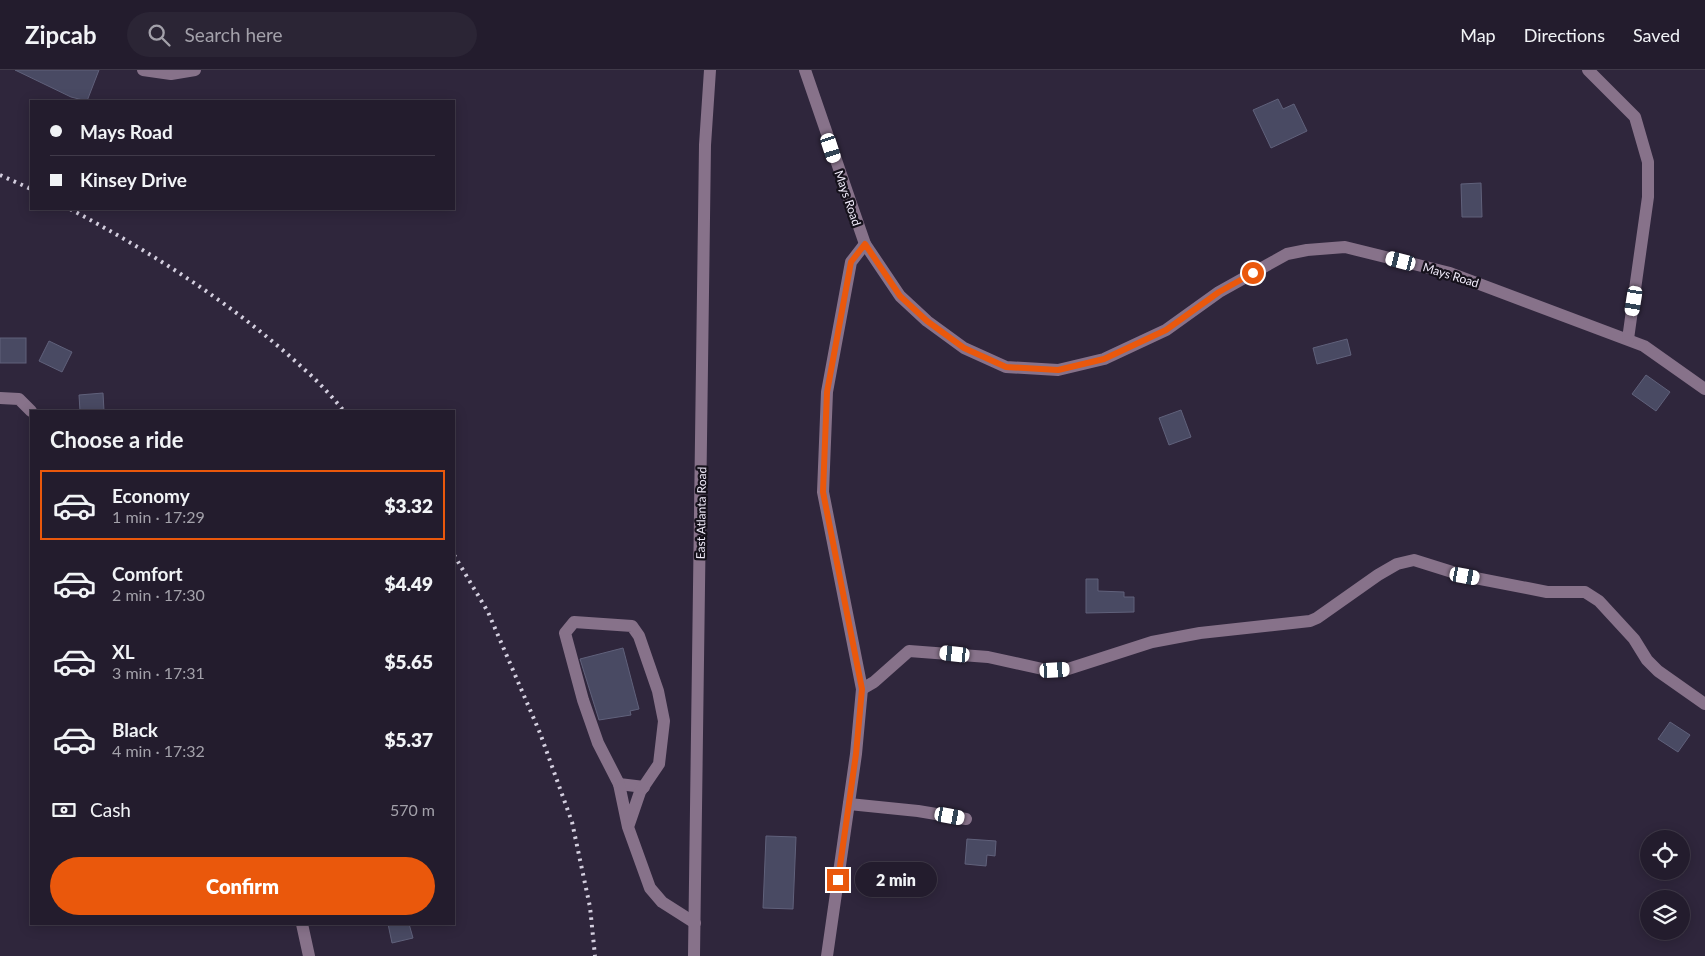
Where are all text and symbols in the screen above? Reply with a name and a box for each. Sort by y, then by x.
search box [127,12,477,57]
text: Zipcab [25,20,97,49]
icon: search [145,21,173,49]
text: Search here [185,23,283,46]
text: Map [1460,24,1496,46]
text: Directions [1524,24,1605,46]
text: Saved [1633,24,1680,46]
text: Mays Road [80,120,173,143]
car [819,131,842,165]
text: Kinsey Drive [80,168,187,191]
street label: Mays Road [832,168,864,228]
car [1384,250,1417,272]
street label: Mays Road [1421,259,1481,291]
route start [1242,262,1264,284]
car [1624,285,1643,317]
text: Choose a ride [50,426,184,453]
street label: East Atlanta Road [693,467,709,559]
icon: car [52,483,97,528]
text: Economy [112,484,190,507]
text: $3.32 [384,494,433,517]
text: 1 min · 17:29 [112,507,205,526]
icon: car [52,561,97,606]
text: Comfort [112,562,183,585]
car [1448,566,1481,586]
text: $4.49 [384,572,433,595]
text: 2 min · 17:30 [112,585,205,604]
icon: car [52,639,97,684]
text: XL [112,640,135,663]
car [939,645,970,663]
text: $5.65 [384,650,433,673]
car [1039,662,1070,678]
text: 3 min · 17:31 [112,663,205,682]
icon: car [52,717,97,762]
text: Black [112,718,158,741]
text: $5.37 [384,728,433,751]
text: 4 min · 17:32 [112,741,205,760]
icon: cash [50,796,78,824]
text: Cash [90,798,131,821]
text: 570 m [390,800,435,819]
car [933,806,966,826]
map controls [1640,830,1690,940]
button: locate [1640,830,1690,880]
button: Confirm [50,857,435,915]
callout: 2 min [856,862,938,898]
route end [827,869,849,891]
text: 2 min [876,870,916,889]
button: layers [1640,890,1690,940]

